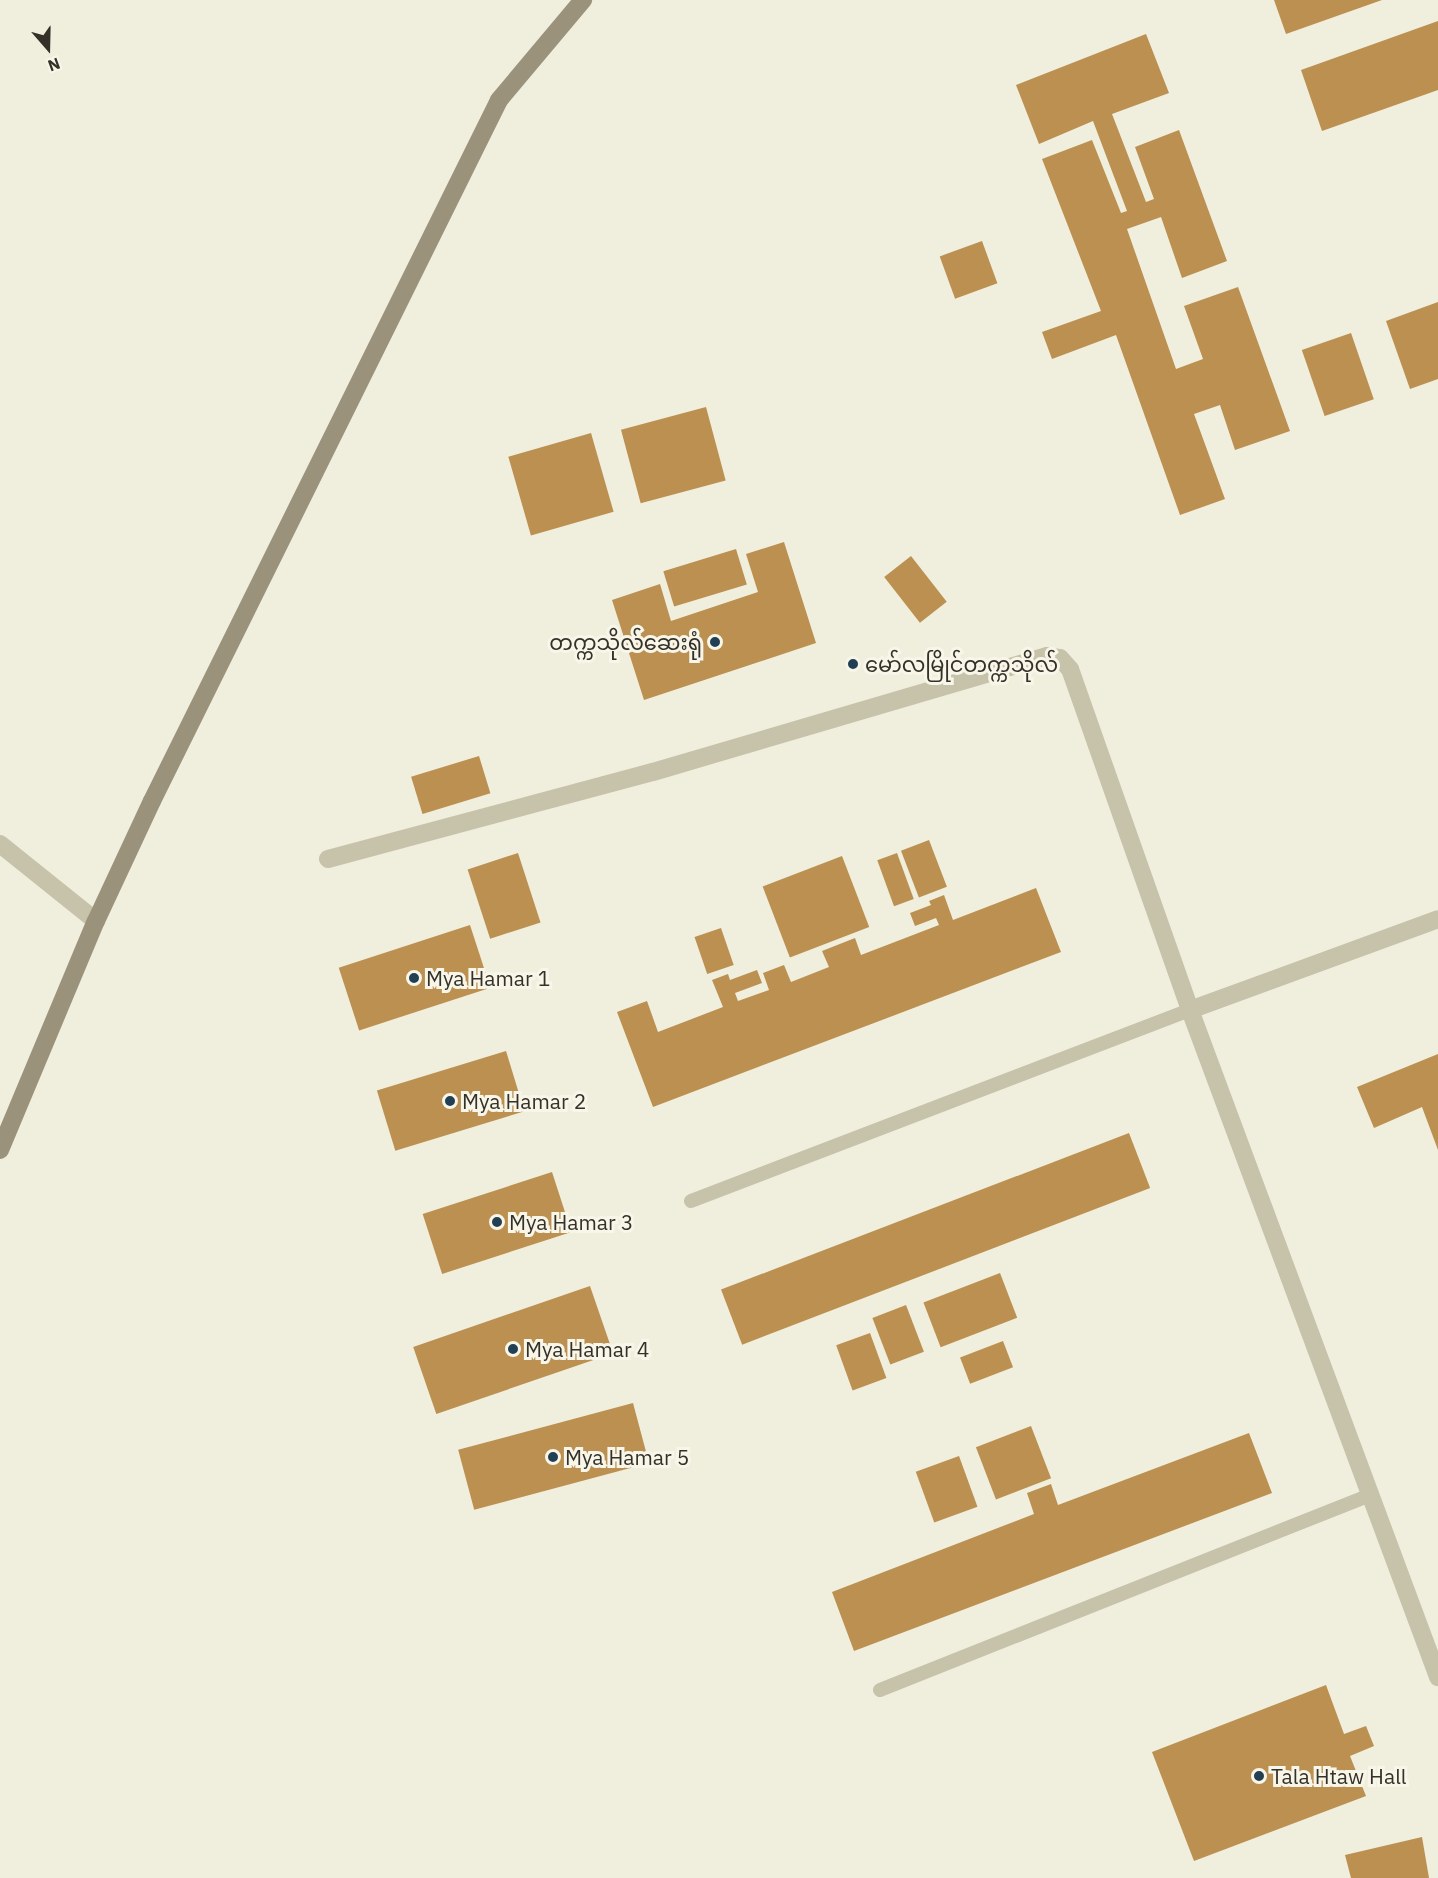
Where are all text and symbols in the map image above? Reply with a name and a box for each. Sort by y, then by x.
north arrow [18,18,78,78]
text: N [45,54,63,76]
place label: တက္ကသိုလ်ဆေးရုံ [549,629,702,655]
marker: တက္ကသိုလ်ဆေးရုံ [706,633,724,651]
place label: မော်လမြိုင်တက္ကသိုလ် [865,651,1058,677]
marker: မော်လမြိုင်တက္ကသိုလ် [846,657,860,671]
place label: Mya Hamar 1 [426,965,550,991]
marker: Mya Hamar 1 [407,971,421,985]
place label: Mya Hamar 2 [462,1088,586,1114]
marker: Mya Hamar 2 [443,1094,457,1108]
place label: Mya Hamar 3 [509,1209,633,1235]
marker: Mya Hamar 3 [490,1215,504,1229]
place label: Mya Hamar 4 [525,1336,649,1362]
marker: Mya Hamar 4 [506,1342,520,1356]
place label: Mya Hamar 5 [565,1444,689,1470]
marker: Mya Hamar 5 [546,1450,560,1464]
place label: Tala Htaw Hall [1271,1763,1406,1789]
marker: Tala Htaw Hall [1252,1769,1266,1783]

